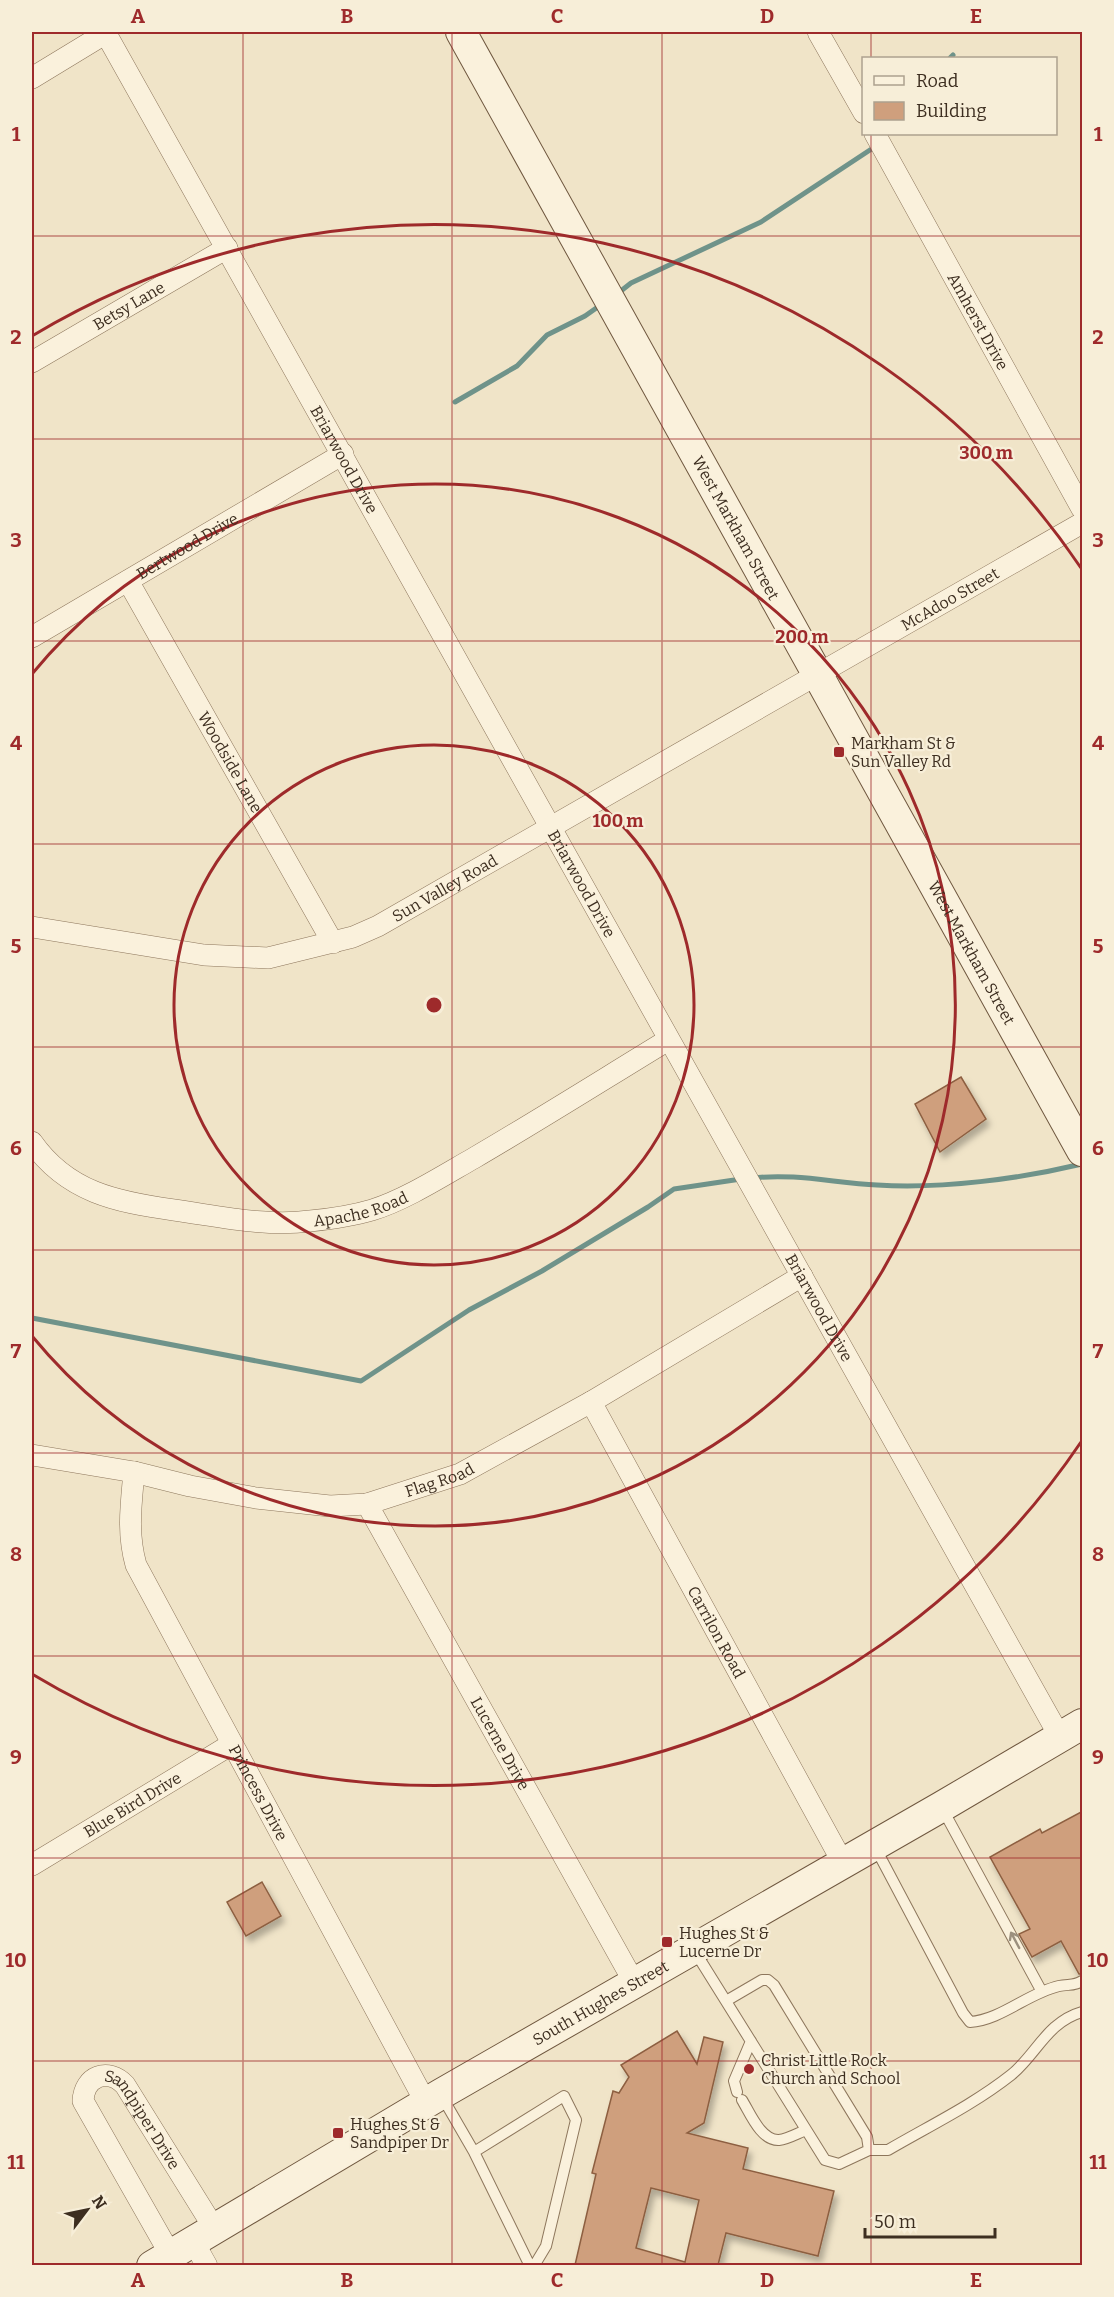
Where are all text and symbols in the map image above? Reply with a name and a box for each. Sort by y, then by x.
text: A [131,4,146,28]
text: B [341,4,354,28]
text: C [551,4,563,28]
text: D [760,4,774,28]
text: E [970,4,982,28]
legend [862,57,1057,135]
text: Road [916,70,959,92]
text: Building [916,100,987,122]
text: 1 [12,122,21,146]
text: 1 [1094,122,1103,146]
street label: Amherst Drive [944,269,1013,373]
street label: Betsy Lane [89,277,168,334]
text: 2 [10,325,22,349]
text: 2 [1092,325,1104,349]
street label: Briarwood Drive [307,402,382,517]
text: 300 m [959,442,1013,464]
street label: West Markham Street [689,453,784,603]
street label: Bertwood Drive [133,508,241,583]
text: 3 [10,528,22,552]
text: 3 [1092,528,1104,552]
street label: McAdoo Street [897,563,1002,634]
text: 200 m [775,626,829,648]
street label: Woodside Lane [194,708,267,816]
text: 4 [10,731,22,755]
text: 4 [1092,731,1104,755]
place label: Markham St & Sun Valley Rd [851,734,956,771]
marker: Markham St & Sun Valley Rd [832,745,846,759]
text: 100 m [592,810,644,832]
street label: Briarwood Drive [544,826,620,941]
street label: Sun Valley Road [389,850,501,925]
street label: West Markham Street [924,878,1020,1028]
text: 5 [11,934,22,958]
text: 5 [1093,934,1104,958]
centre of rings [424,995,444,1015]
text: 6 [10,1136,22,1160]
text: 6 [1092,1136,1104,1160]
street label: Apache Road [313,1187,411,1230]
street label: Briarwood Drive [782,1250,857,1365]
text: 7 [11,1339,22,1363]
text: 7 [1093,1339,1104,1363]
street label: Flag Road [403,1458,478,1501]
text: 8 [10,1542,22,1566]
text: 8 [1092,1542,1104,1566]
street label: Carrilon Road [684,1583,750,1682]
street label: Lucerne Drive [467,1693,534,1793]
street label: Princess Drive [225,1741,292,1844]
text: 9 [10,1745,22,1769]
text: 9 [1092,1745,1104,1769]
street label: Blue Bird Drive [80,1768,184,1841]
place label: Hughes St & Lucerne Dr [679,1924,769,1961]
one-way arrow [1009,1932,1020,1950]
marker: Hughes St & Lucerne Dr [660,1935,674,1949]
text: 10 [5,1948,27,1972]
text: 10 [1087,1948,1109,1972]
street label: South Hughes Street [529,1956,672,2049]
place label: Christ Little Rock Church and School [761,2051,901,2088]
marker: Christ Little Rock Church and School [742,2062,756,2076]
street label: Sandpiper Drive [103,2066,184,2173]
place label: Hughes St & Sandpiper Dr [350,2115,449,2152]
marker: Hughes St & Sandpiper Dr [331,2126,345,2140]
text: 11 [7,2150,25,2174]
text: 11 [1089,2150,1107,2174]
north arrow [57,2180,117,2240]
text: N [88,2192,111,2213]
scale bar [865,2201,996,2239]
text: 50 m [874,2211,916,2233]
text: A [131,2268,146,2292]
text: B [341,2268,354,2292]
text: C [551,2268,563,2292]
text: D [760,2268,774,2292]
text: E [970,2268,982,2292]

